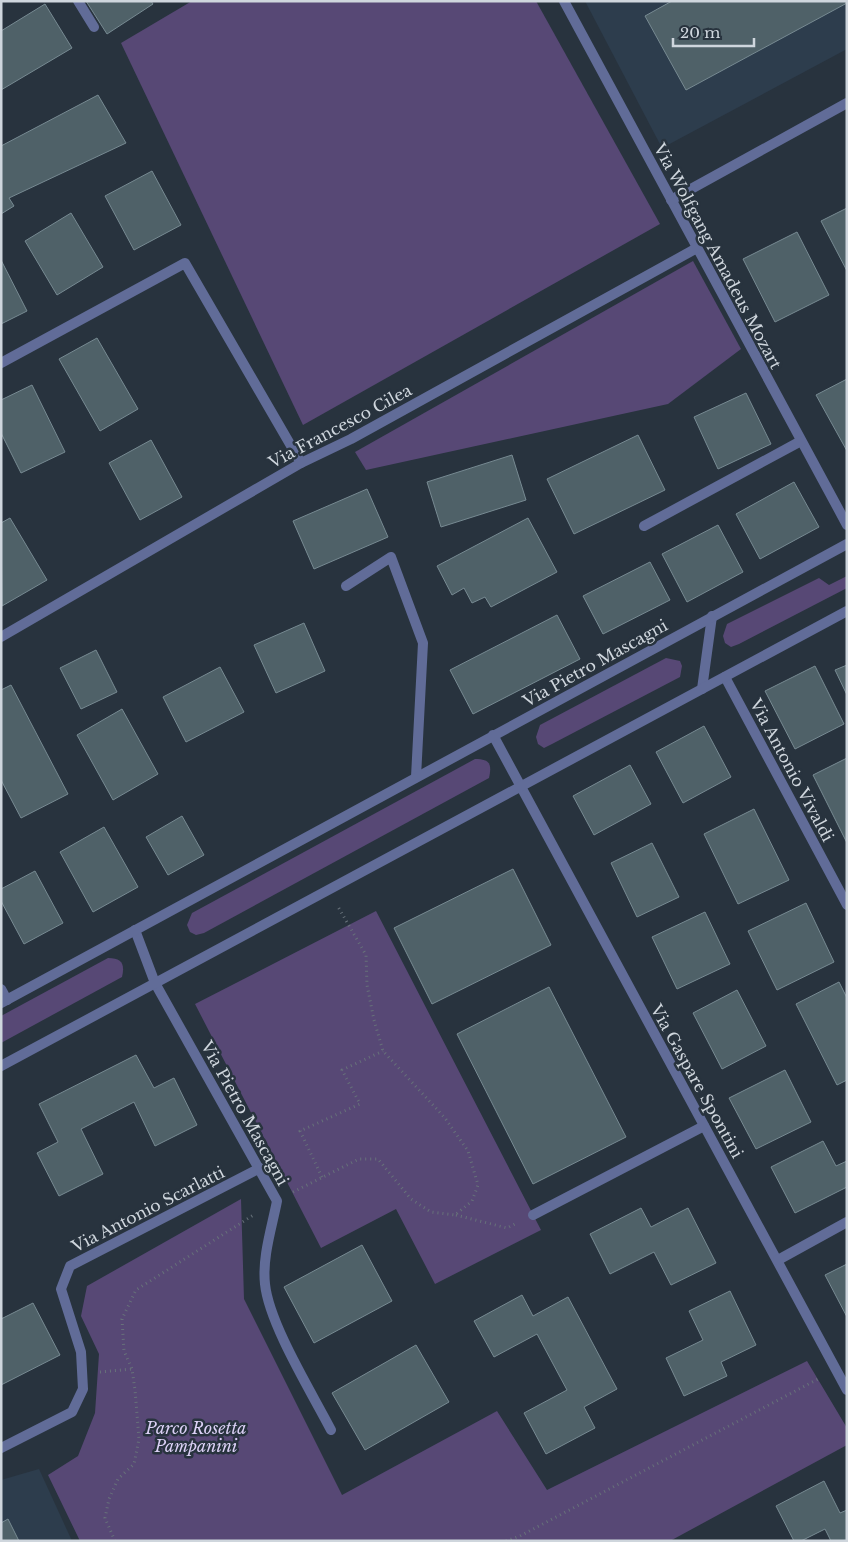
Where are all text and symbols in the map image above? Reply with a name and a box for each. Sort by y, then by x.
scale bar [673,15,754,47]
text: 20 m [680,23,720,42]
street label: Via Wolfgang Amadeus Mozart [649,139,786,372]
street label: Via Francesco Cilea [264,380,415,473]
street label: Via Pietro Mascagni [518,615,671,712]
street label: Via Antonio Vivaldi [745,694,838,845]
street label: Via Gaspare Spontini [646,1000,748,1162]
street label: Via Pietro Mascagni [196,1036,293,1189]
street label: Via Antonio Scarlatti [67,1161,228,1257]
park label: Parco Rosetta Pampanini [145,1418,246,1456]

